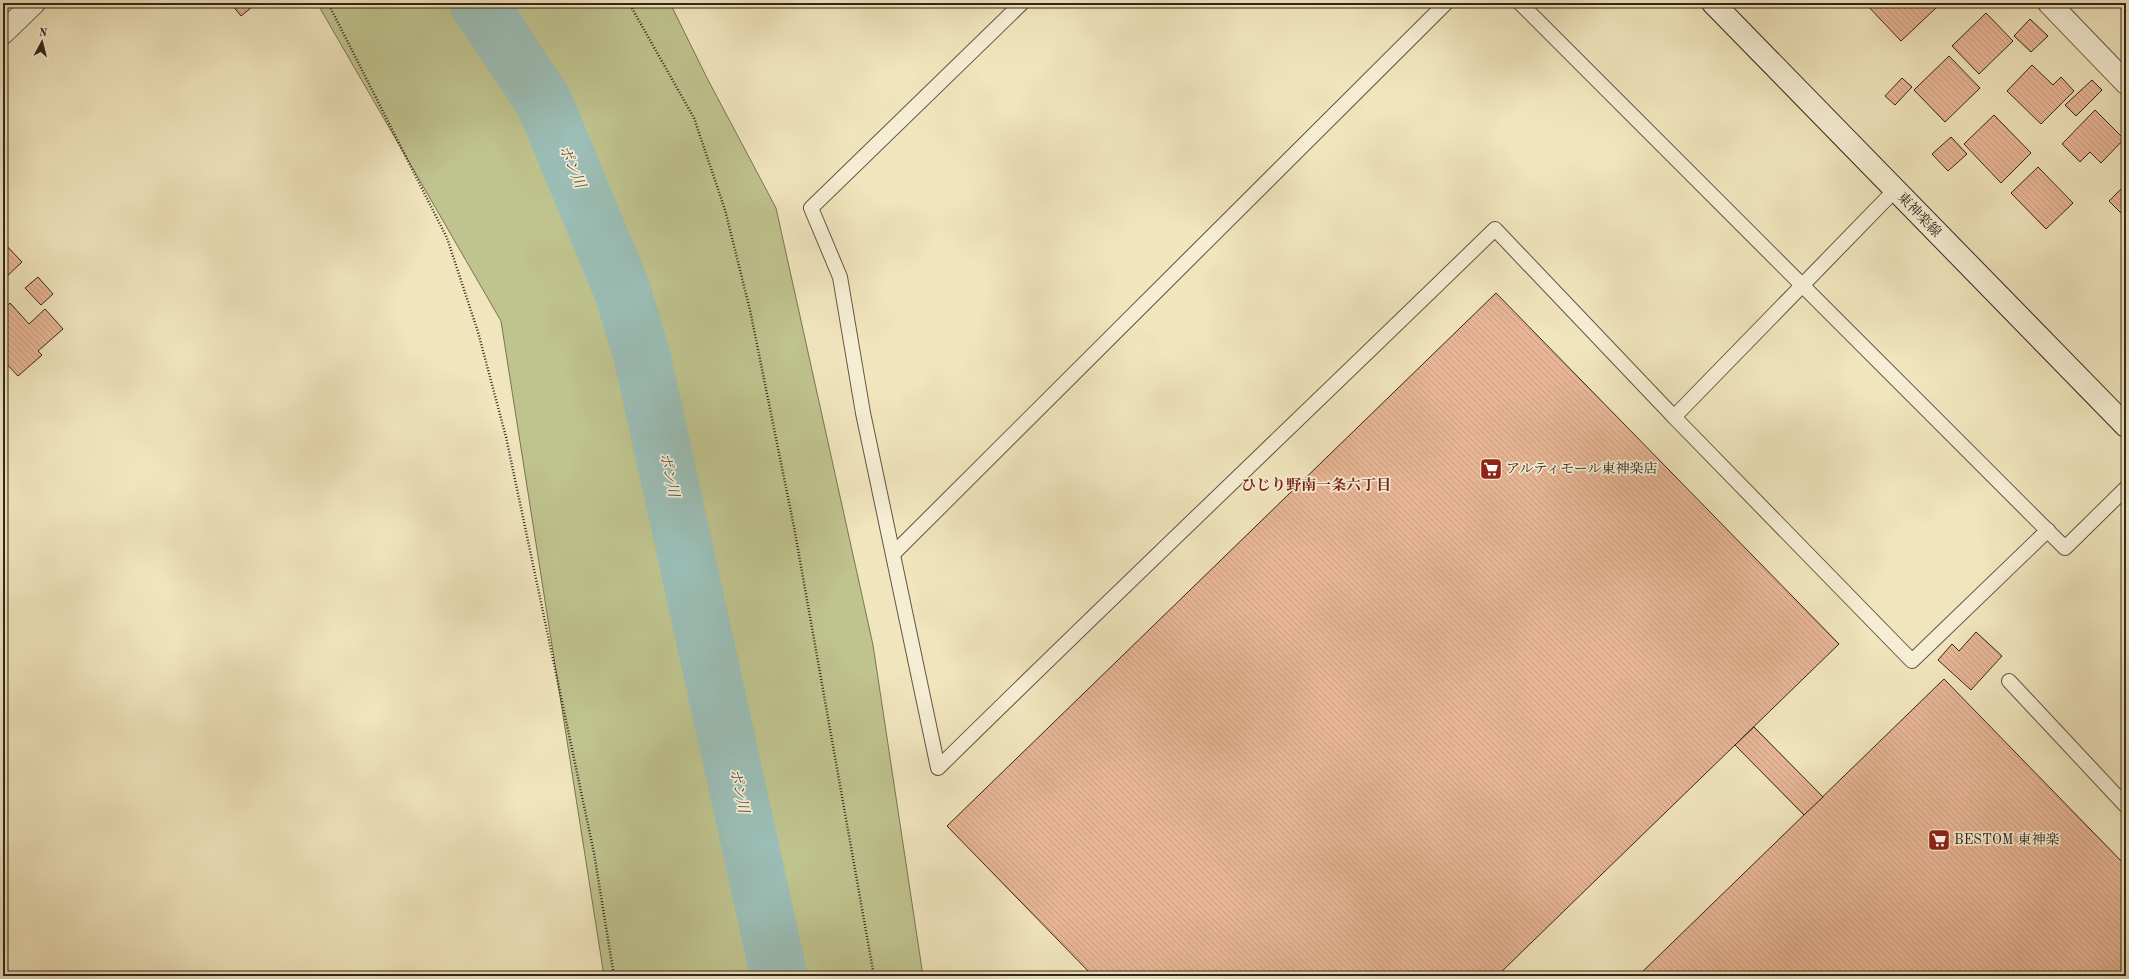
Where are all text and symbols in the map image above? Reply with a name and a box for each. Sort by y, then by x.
north arrow [22,22,62,62]
text: N [38,28,48,40]
water label: ポン川 [555,143,589,192]
street label: 東神楽線 [1895,189,1944,240]
water label: ポン川 [656,451,682,501]
supermarket icon: アルティモール東神楽店 [1478,456,1504,482]
place label: アルティモール東神楽店 [1506,461,1657,476]
district label: ひじり野南一条六丁目 [1241,477,1391,494]
water label: ポン川 [726,767,752,817]
supermarket icon: BESTOM 東神楽 [1926,827,1952,853]
place label: BESTOM 東神楽 [1954,832,2059,847]

